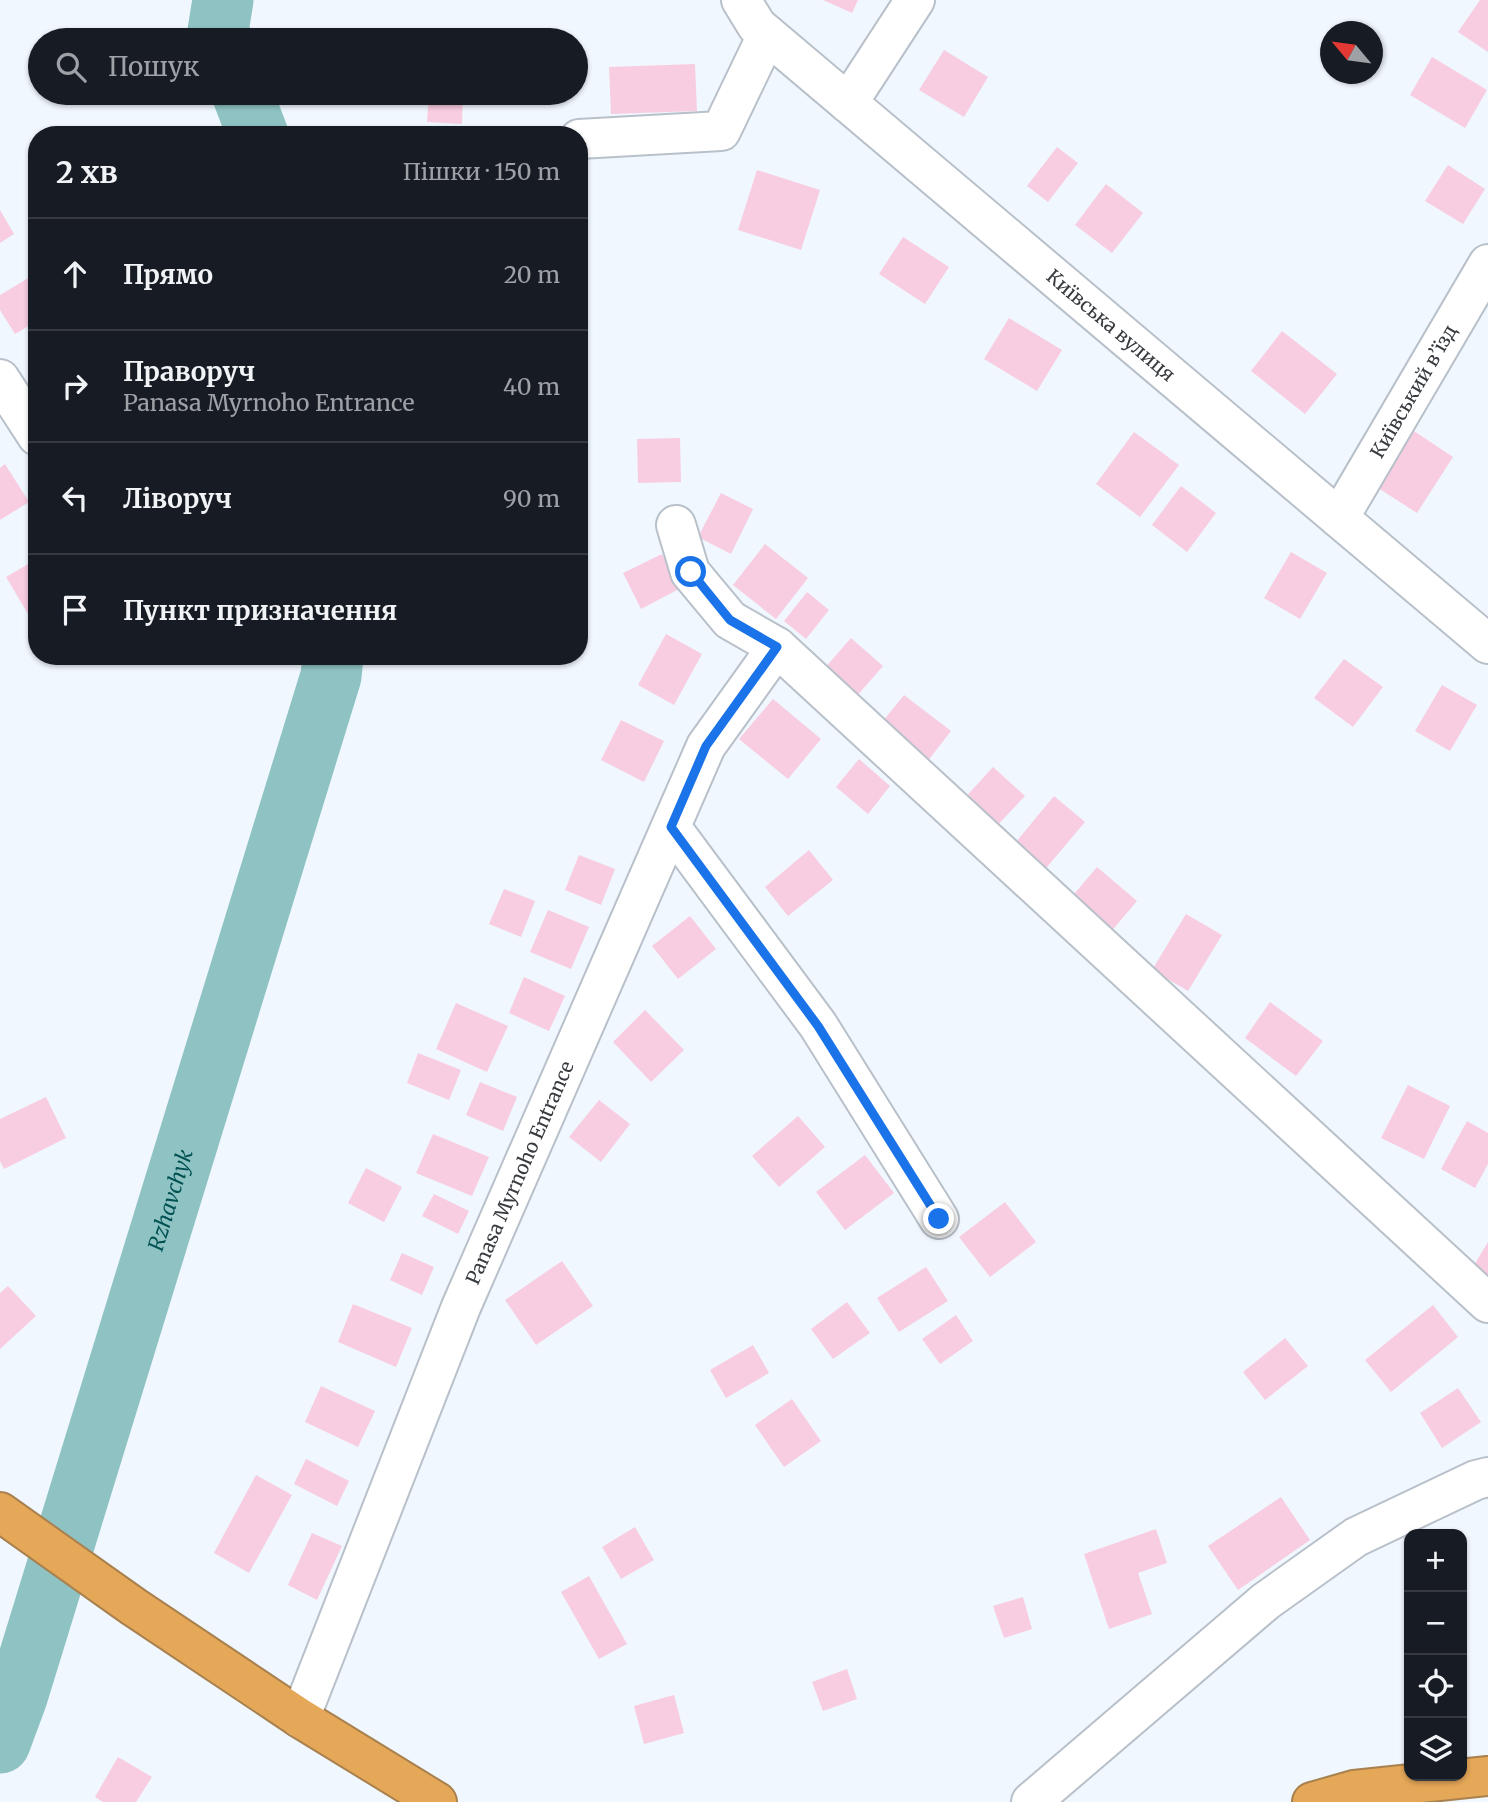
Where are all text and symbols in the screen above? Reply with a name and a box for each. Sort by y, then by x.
north arrow [1320,21,1383,84]
search box [28,28,588,105]
icon: search [52,48,90,86]
text: Пошук [108,50,200,83]
text: 2 хв [56,153,118,191]
text: Пішки · 150 m [403,157,560,186]
icon: ahead [56,255,94,293]
text: Прямо [123,258,213,291]
text: 20 m [504,260,560,289]
street label: Київська вулиця [1042,264,1180,386]
street label: Київський в’їзд [1365,320,1462,462]
text: Праворуч [123,355,255,388]
icon: right [56,367,94,405]
text: 40 m [503,372,560,401]
text: Panasa Myrnoho Entrance [123,388,415,417]
icon: left [56,479,94,517]
text: Ліворуч [123,482,232,515]
text: 90 m [503,484,560,513]
route start [675,556,706,587]
icon: arrive [56,591,94,629]
text: Пункт призначення [123,594,397,627]
street label: Panasa Myrnoho Entrance [460,1057,579,1288]
water label: Rzhavchyk [142,1146,198,1254]
route end [923,1203,954,1234]
map controls [1404,1529,1467,1781]
button: + [1404,1529,1467,1592]
button: − [1404,1592,1467,1655]
button: locate [1404,1655,1467,1718]
button: layers [1404,1718,1467,1781]

